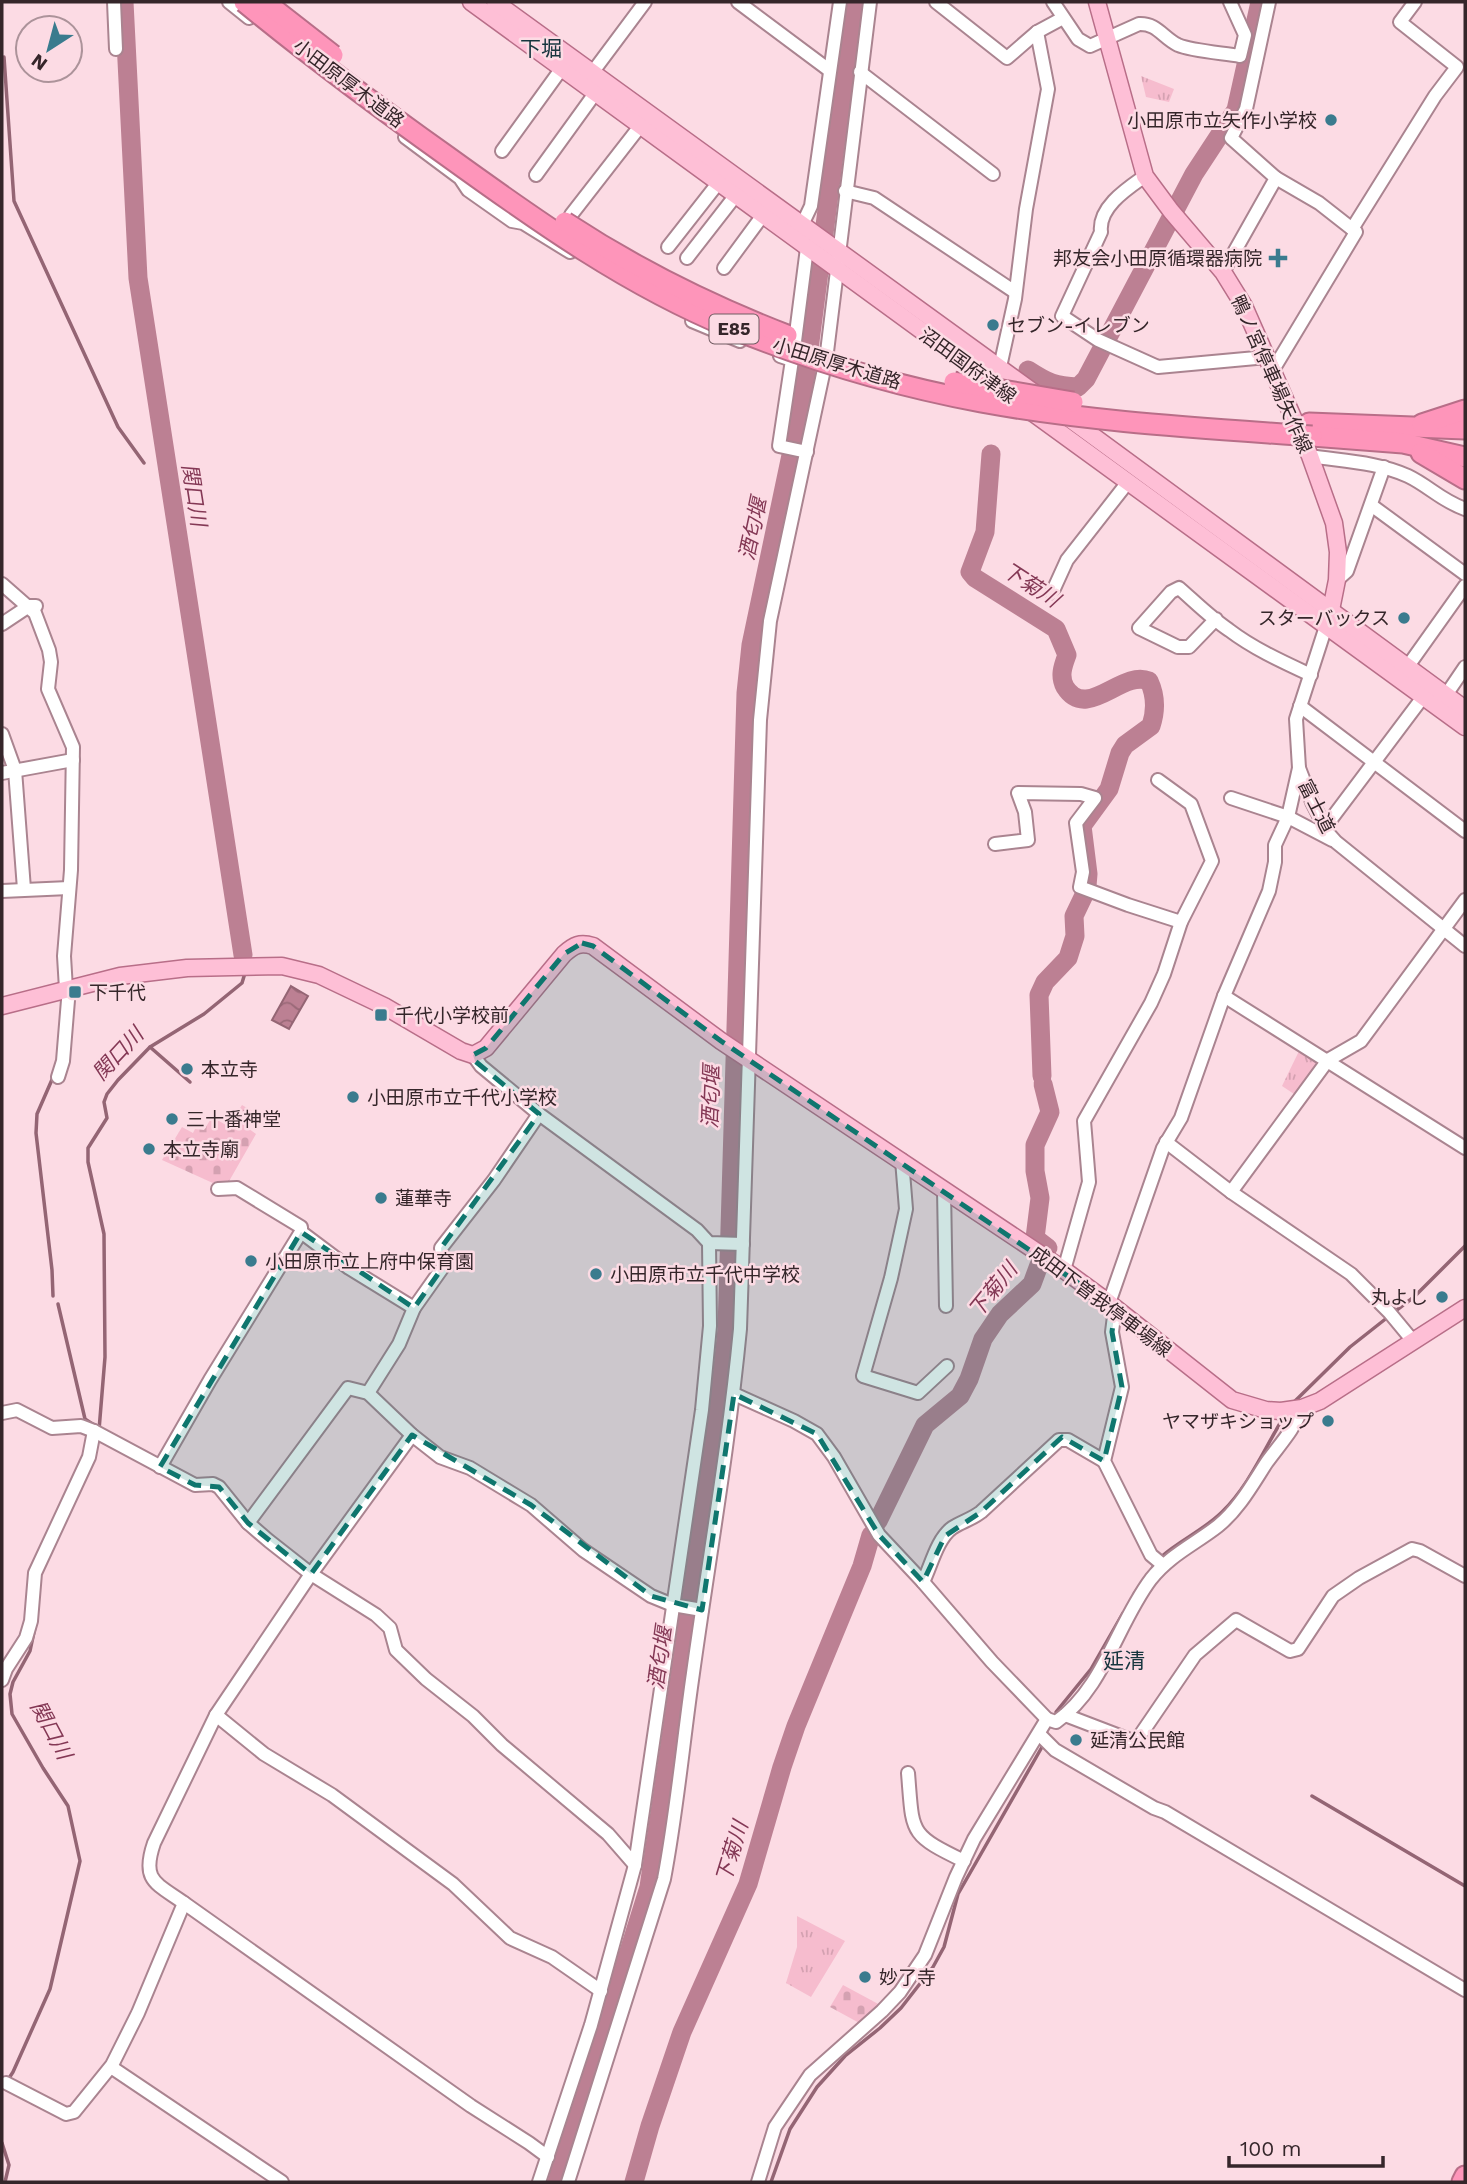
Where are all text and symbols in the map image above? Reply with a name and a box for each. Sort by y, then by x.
north arrow [14,14,84,84]
street label: 小田原厚木道路 [289,34,409,133]
district label: 下堀 [520,36,562,61]
text: N [27,49,52,76]
place label: 小田原市立矢作小学校 [1127,109,1317,132]
marker: 小田原市立矢作小学校 [1323,112,1339,128]
place label: 邦友会小田原循環器病院 [1053,247,1262,270]
marker: 邦友会小田原循環器病院 [1268,248,1288,268]
street label: 鴨ノ宮停車場矢作線 [1226,291,1317,457]
road number: E85 [710,314,758,344]
place label: セブン-イレブン [1007,314,1150,337]
marker: セブン-イレブン [985,317,1001,333]
street label: 沼田国府津線 [915,323,1021,408]
street label: 小田原厚木道路 [770,333,904,394]
water label: 関口川 [177,462,212,530]
water label: 酒匂堰 [734,492,772,562]
water label: 下菊川 [998,557,1066,613]
place label: スターバックス [1258,607,1390,630]
marker: スターバックス [1396,610,1412,626]
street label: 富士道 [1293,776,1340,837]
place label: 下千代 [89,981,146,1004]
marker: 下千代 [67,984,83,1000]
place label: 千代小学校前 [395,1004,509,1027]
marker: 千代小学校前 [373,1007,389,1023]
water label: 関口川 [87,1021,150,1085]
place label: 本立寺 [201,1058,258,1081]
marker: 本立寺 [179,1061,195,1077]
water label: 酒匂堰 [697,1061,724,1129]
place label: 小田原市立千代小学校 [367,1086,557,1109]
marker: 小田原市立千代小学校 [345,1089,361,1105]
place label: 三十番神堂 [186,1108,281,1131]
marker: 三十番神堂 [164,1111,180,1127]
place label: 本立寺廟 [163,1138,239,1161]
marker: 本立寺廟 [141,1141,157,1157]
place label: 蓮華寺 [395,1187,452,1210]
marker: 蓮華寺 [373,1190,389,1206]
street label: 成田下曽我停車場線 [1025,1241,1176,1362]
place label: 小田原市立上府中保育園 [265,1250,474,1273]
marker: 小田原市立上府中保育園 [243,1253,259,1269]
water label: 下菊川 [963,1256,1023,1322]
place label: 小田原市立千代中学校 [610,1263,800,1286]
marker: 小田原市立千代中学校 [588,1266,604,1282]
place label: 丸よし [1371,1286,1428,1309]
marker: 丸よし [1434,1289,1450,1305]
place label: ヤマザキショップ [1162,1410,1314,1433]
marker: ヤマザキショップ [1320,1413,1336,1429]
water label: 酒匂堰 [643,1621,677,1691]
district label: 延清 [1103,1648,1145,1673]
water label: 関口川 [26,1696,78,1765]
place label: 延清公民館 [1090,1729,1185,1752]
marker: 延清公民館 [1068,1732,1084,1748]
water label: 下菊川 [710,1816,753,1886]
place label: 妙了寺 [879,1966,936,1989]
marker: 妙了寺 [857,1969,873,1985]
scale bar [1229,2124,1383,2168]
text: 100 m [1240,2136,1302,2161]

